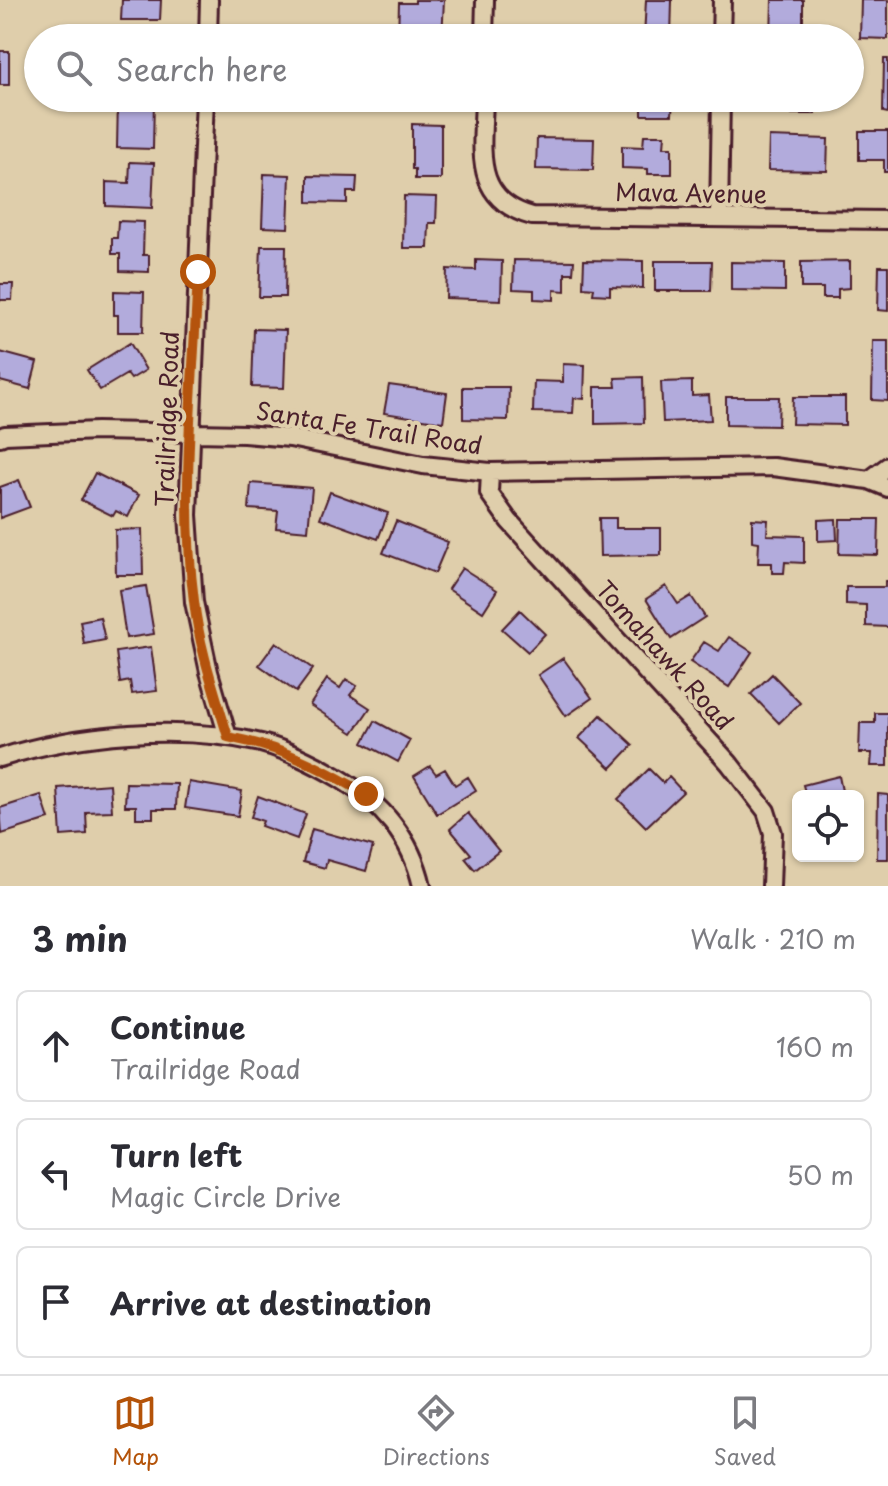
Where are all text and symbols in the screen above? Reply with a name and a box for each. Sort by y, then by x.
search box [24,24,864,112]
icon: search [52,46,96,90]
text: Search here [116,46,288,91]
street label: Mava Avenue [615,173,767,211]
route start [180,254,216,290]
street label: Trailridge Road [145,330,187,508]
street label: Santa Fe Trail Road [254,391,485,463]
street label: Tomahawk Road [588,572,743,738]
route end [348,776,384,812]
map controls [792,790,864,862]
button: locate [792,790,864,862]
text: 3 min [32,912,128,964]
text: Walk · 210 m [690,919,856,958]
text: Continue [110,1004,245,1049]
icon: ahead [34,1024,78,1068]
text: 160 m [776,1027,854,1066]
text: Trailridge Road [110,1049,301,1088]
text: Turn left [110,1132,242,1177]
icon: left [34,1152,78,1196]
text: 50 m [787,1155,854,1194]
text: Magic Circle Drive [110,1177,341,1216]
icon: arrive [34,1280,78,1324]
text: Arrive at destination [110,1280,432,1325]
tab: Map [112,1391,159,1472]
tab: Directions [383,1391,490,1472]
tab: Saved [714,1391,776,1472]

